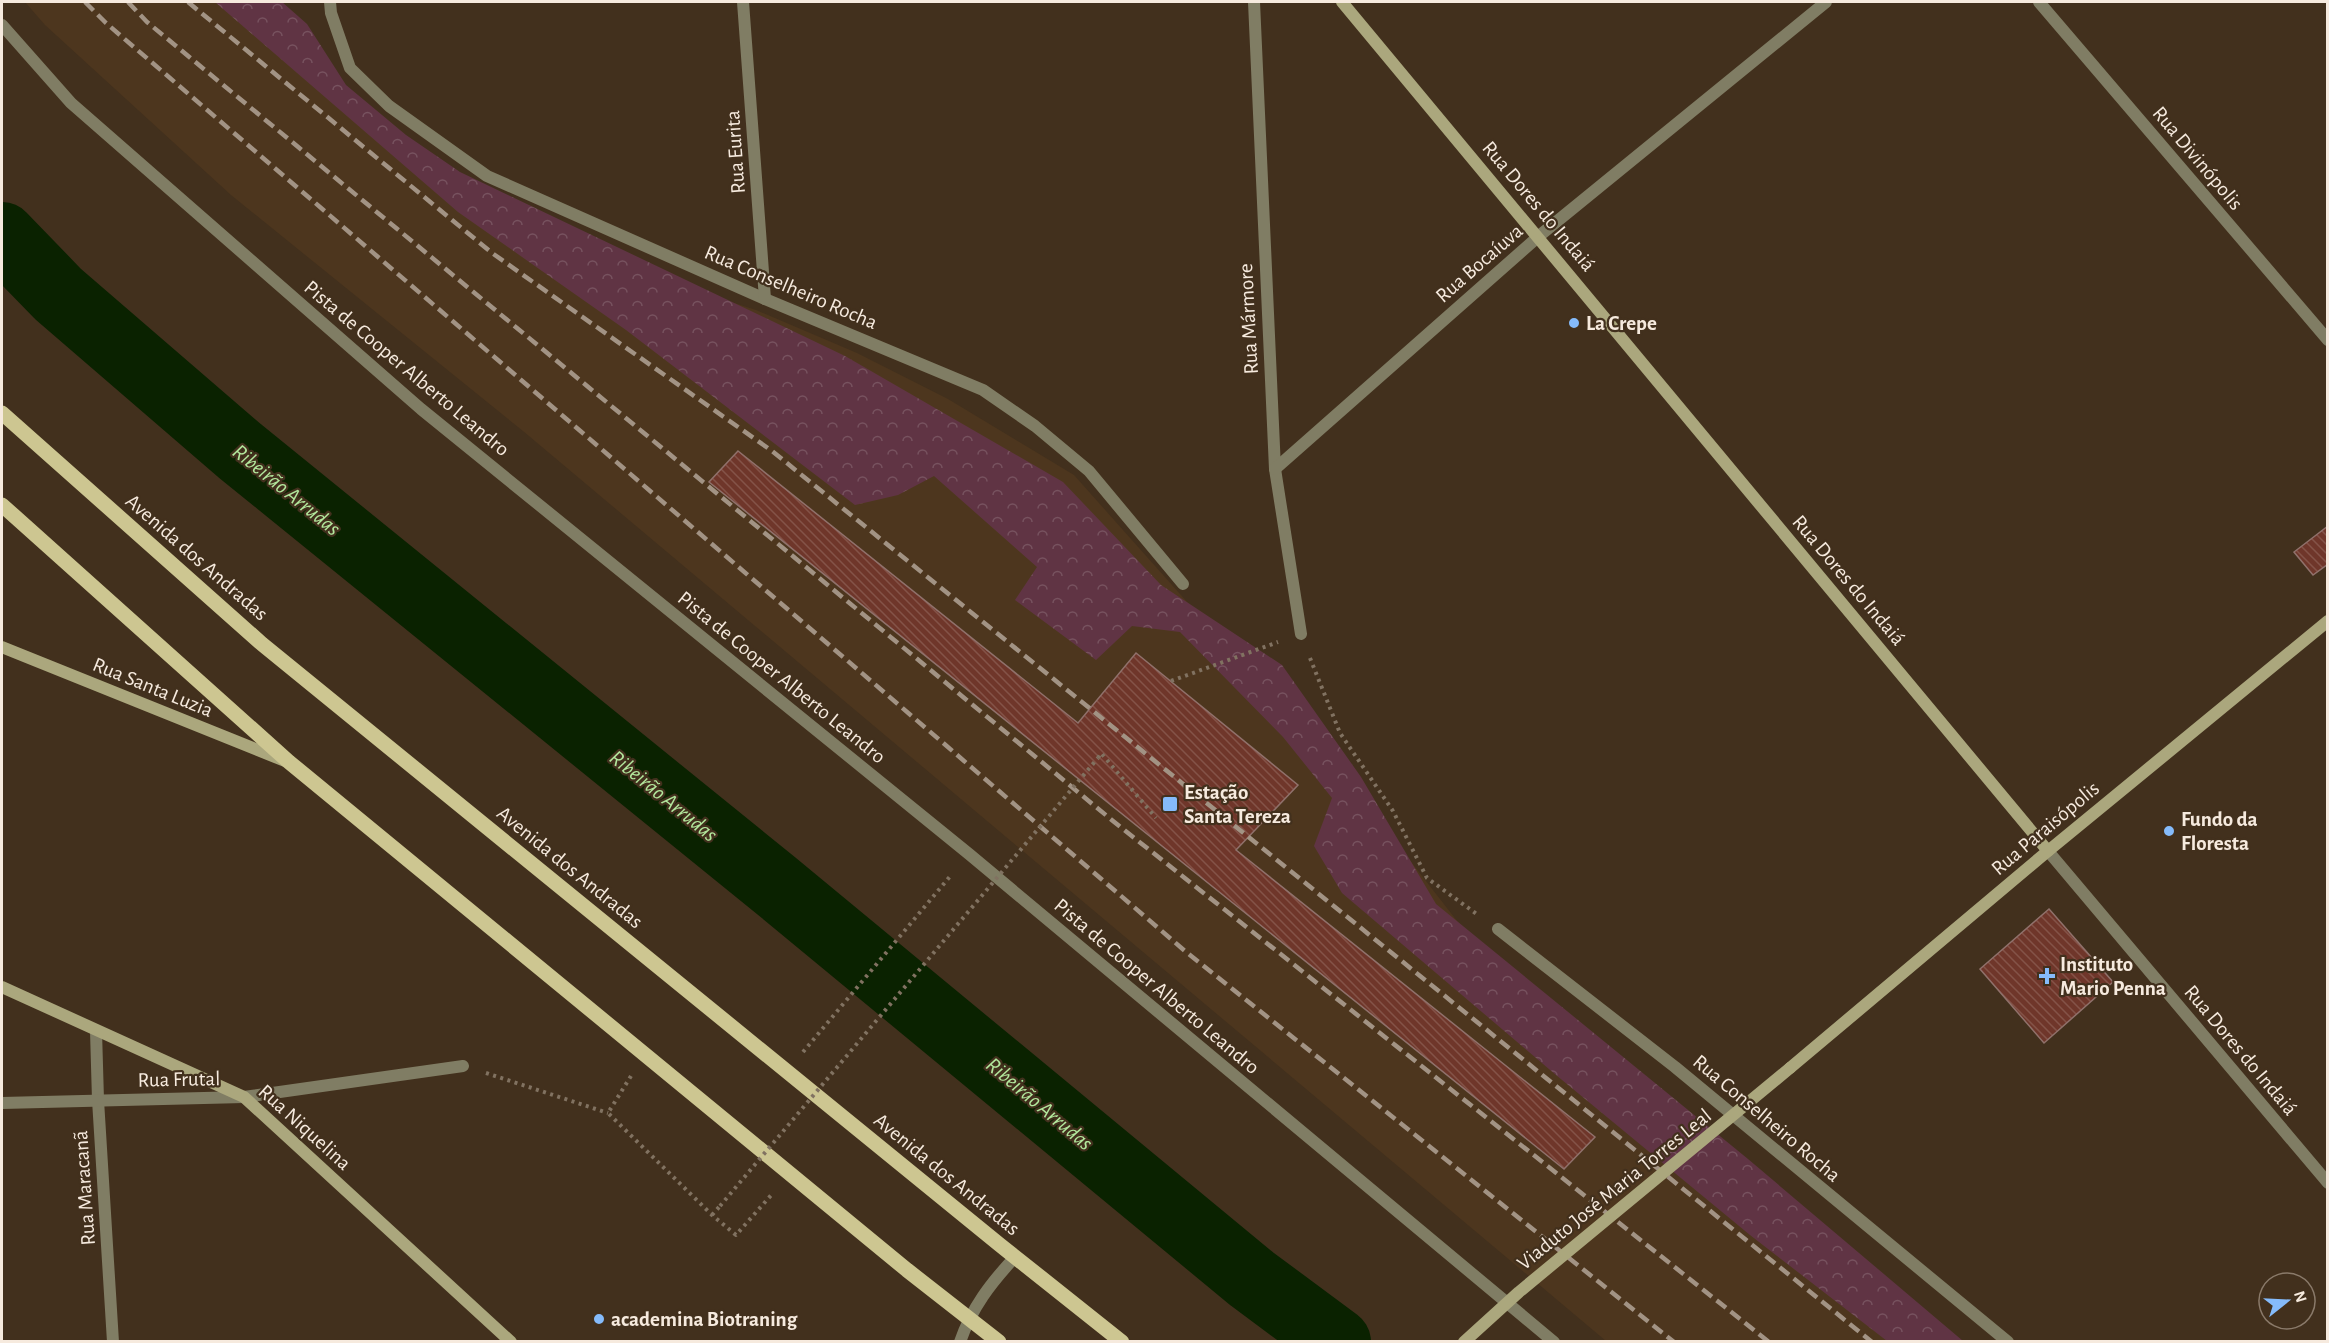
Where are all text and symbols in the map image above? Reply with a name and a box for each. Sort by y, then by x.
street label: Rua Divinópolis [2148,103,2247,214]
street label: Rua Eurita [722,109,749,194]
street label: Rua Dores do Indaiá [1478,137,1599,276]
street label: Rua Bocaíuva [1432,220,1527,307]
street label: Rua Conselheiro Rocha [701,242,880,333]
street label: Rua Mármore [1235,263,1262,375]
street label: Pista de Cooper Alberto Leandro [300,277,513,460]
place label: La Crepe [1586,313,1657,334]
marker: La Crepe [1567,316,1581,330]
water label: Ribeirão Arrudas [228,440,344,540]
street label: Avenida dos Andradas [122,490,272,625]
street label: Rua Dores do Indaiá [1788,511,1909,650]
street label: Pista de Cooper Alberto Leandro [674,587,890,768]
street label: Rua Santa Luzia [90,654,216,721]
water label: Ribeirão Arrudas [605,746,721,846]
street label: Rua Paraisópolis [1987,777,2103,879]
place label: Estação Santa Tereza [1184,782,1291,827]
marker: Estação Santa Tereza [1161,795,1179,813]
street label: Avenida dos Andradas [493,802,646,932]
place label: Fundo da Floresta [2181,809,2258,854]
marker: Fundo da Floresta [2162,824,2176,838]
street label: Pista de Cooper Alberto Leandro [1050,895,1263,1078]
place label: Instituto Mario Penna [2060,954,2166,999]
marker: Instituto Mario Penna [2038,967,2056,985]
street label: Rua Dores do Indaiá [2180,981,2301,1120]
street label: Rua Conselheiro Rocha [1689,1051,1845,1186]
water label: Ribeirão Arrudas [982,1053,1097,1154]
street label: Rua Frutal [138,1068,220,1091]
street label: Rua Niquelina [254,1081,355,1174]
street label: Viaduto José Maria Torres Leal [1513,1105,1715,1274]
street label: Avenida dos Andradas [870,1109,1023,1239]
street label: Rua Maracanã [70,1130,99,1246]
north arrow [2257,1271,2317,1331]
text: N [2291,1289,2310,1304]
place label: academina Biotraning [611,1309,798,1330]
marker: academina Biotraning [592,1312,606,1326]

